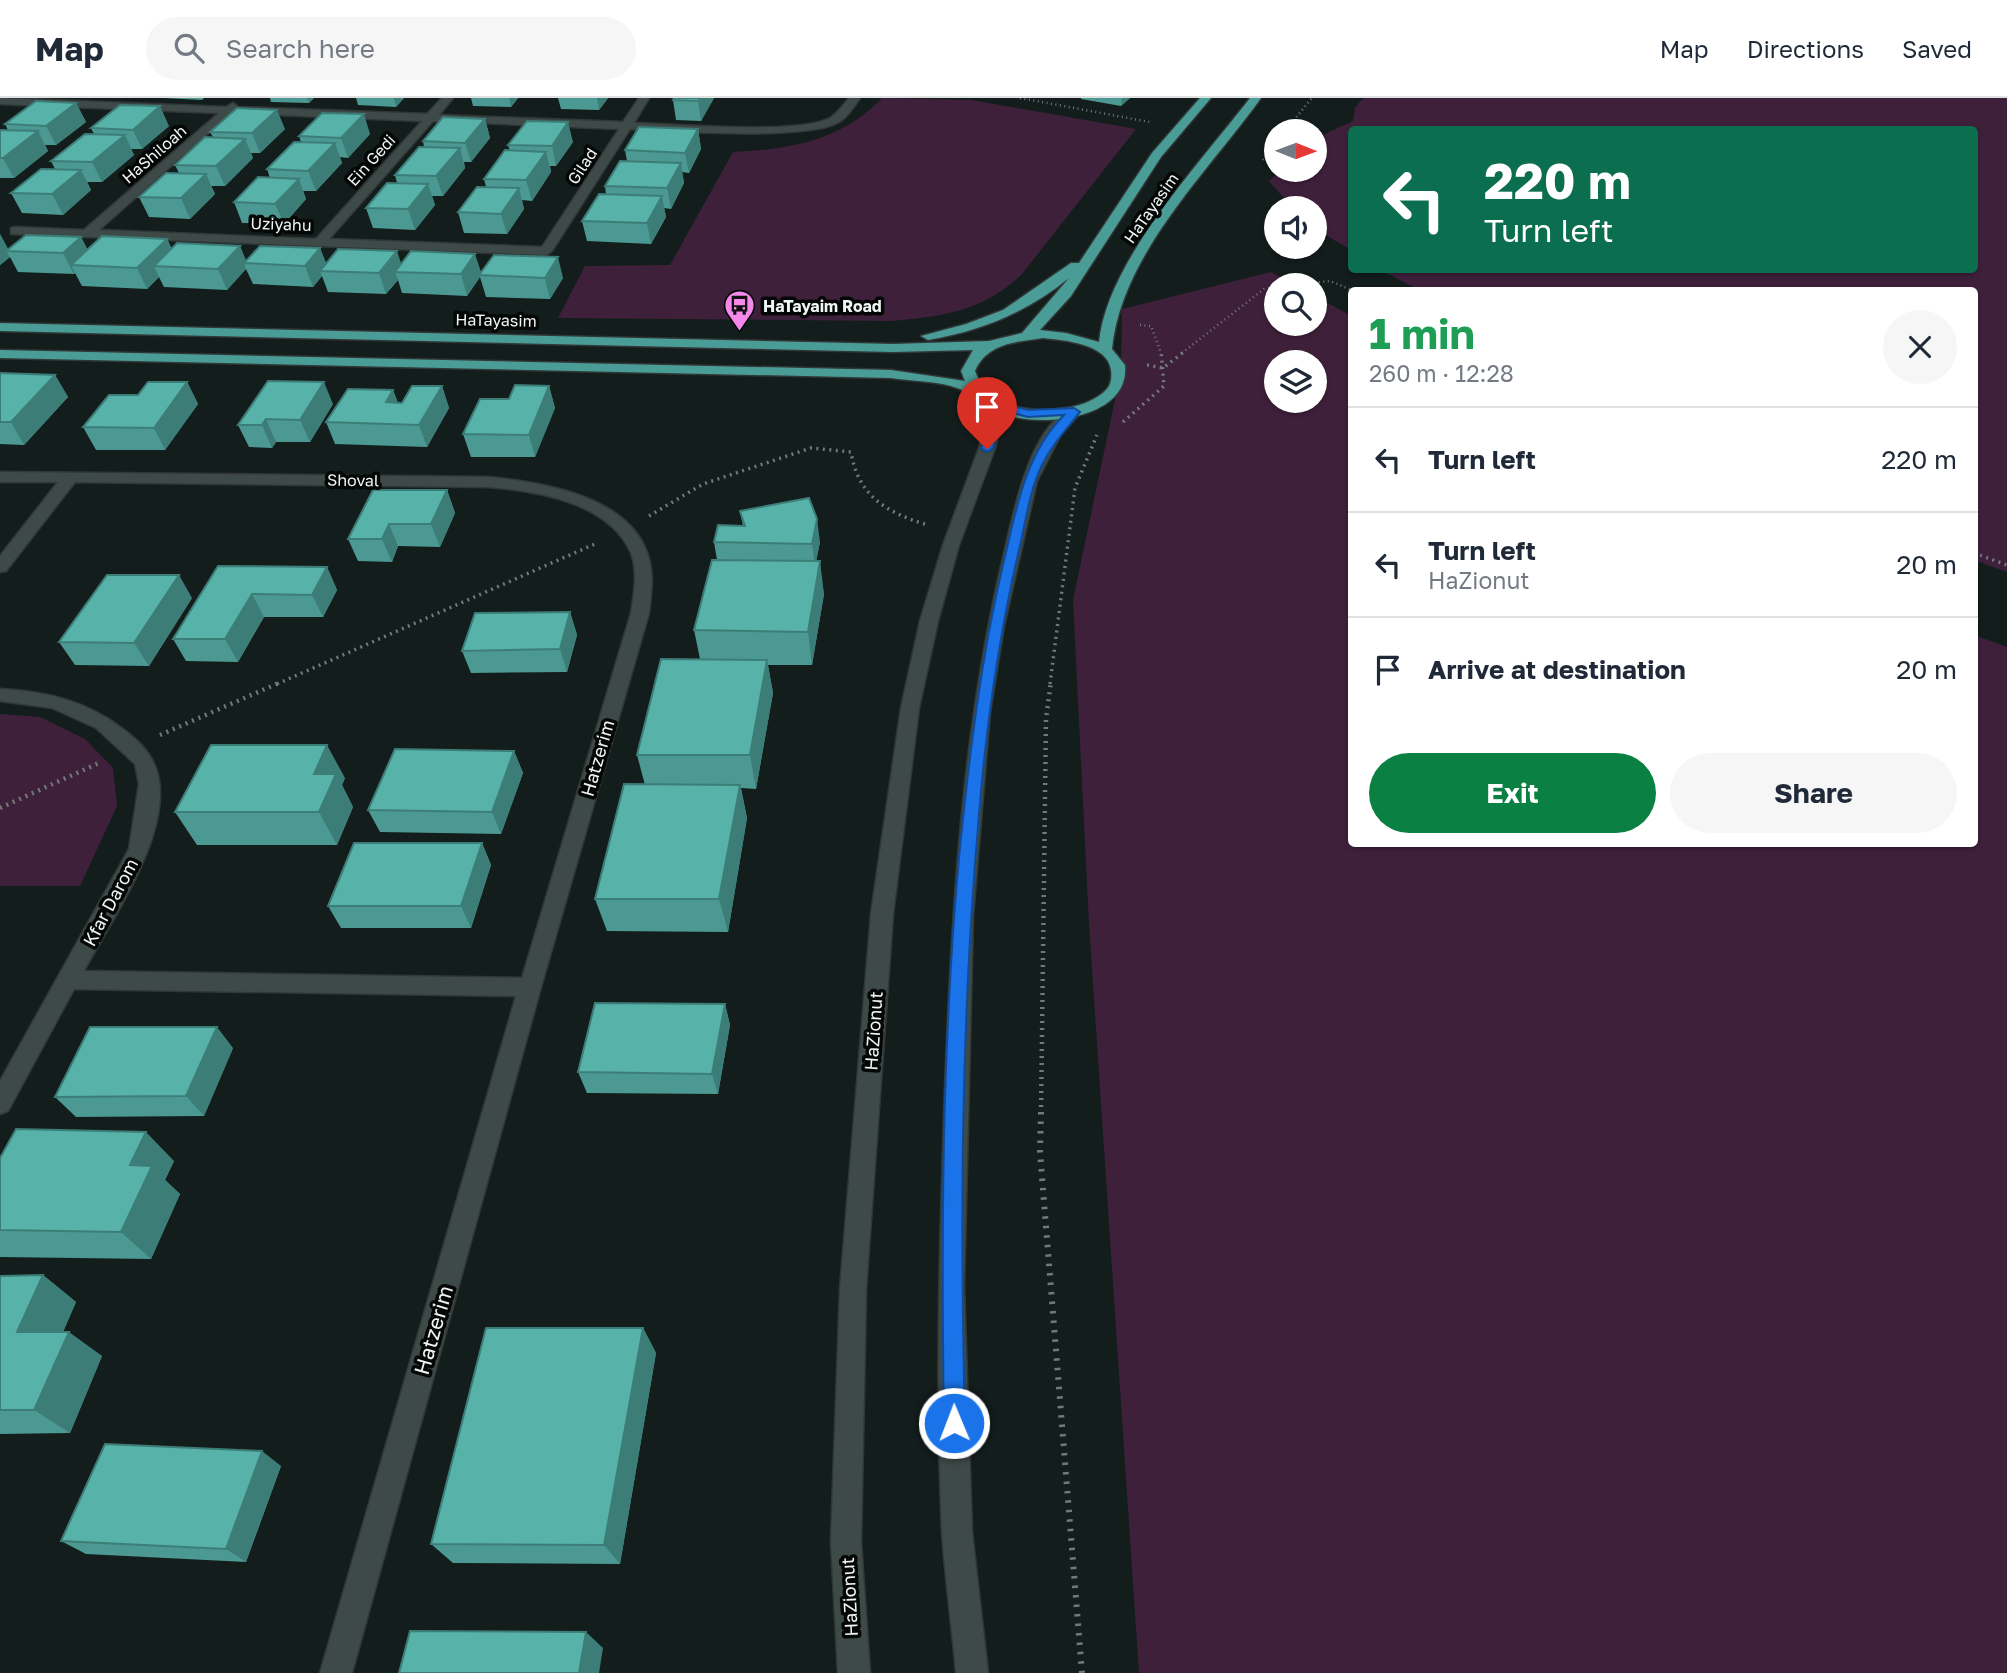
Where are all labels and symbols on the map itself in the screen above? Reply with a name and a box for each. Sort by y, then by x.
north arrow [1264,119,1326,182]
street label: HaShiloah [118,121,190,187]
street label: Ein Gedi [343,130,399,190]
street label: Gilad [563,144,601,188]
street label: HaTayasim [1119,169,1183,247]
street label: Uziyahu [250,213,312,235]
bus stop icon: HaTayaim Road [723,289,757,333]
place label: HaTayaim Road [763,296,882,316]
street label: HaTayasim [455,309,537,331]
pin [957,377,1017,449]
street label: Shoval [327,470,379,490]
street label: Hatzerim [576,717,618,799]
street label: Kfar Darom [78,854,142,950]
street label: HaZionut [859,991,887,1071]
street label: Hatzerim [408,1282,458,1378]
position arrow [917,1386,991,1460]
street label: HaZionut [836,1557,862,1637]

